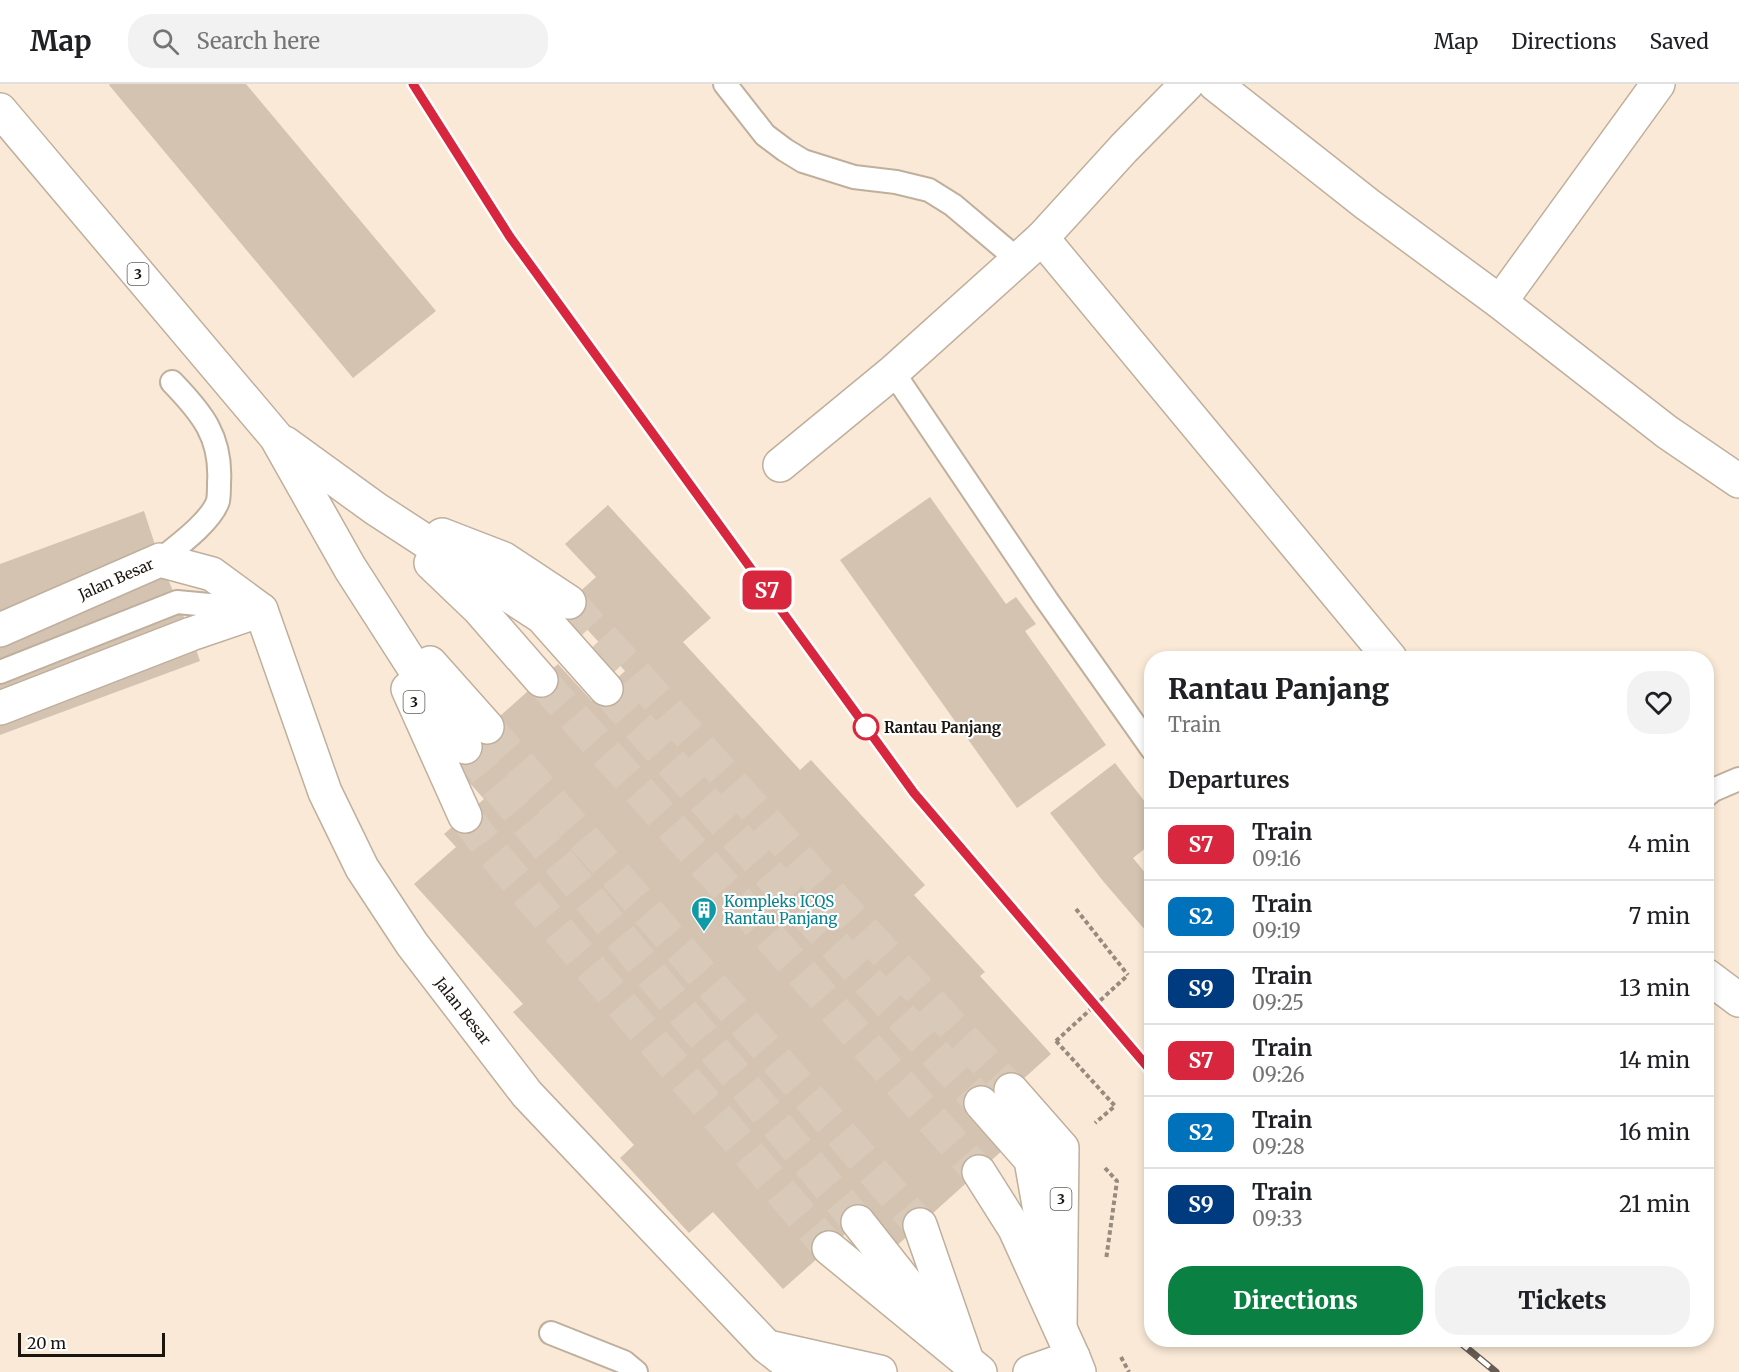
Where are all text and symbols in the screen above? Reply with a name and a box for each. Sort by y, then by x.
search box [128,14,548,68]
text: Map [30,23,92,59]
icon: search [149,25,182,58]
text: Search here [197,27,320,55]
text: Map [1434,28,1478,55]
text: Directions [1511,28,1616,55]
text: Saved [1649,28,1709,55]
road number: 3 [128,263,148,285]
street label: Jalan Besar [75,554,157,604]
line badge: S7 [740,570,794,610]
text: S7 [755,577,779,604]
text: Rantau Panjang [1168,671,1389,707]
button: heart [1627,671,1690,734]
road number: 3 [404,691,424,713]
text: Train [1168,712,1221,737]
marker: Rantau Panjang [853,714,879,740]
place label: Rantau Panjang [884,718,1002,737]
text: Departures [1168,766,1290,794]
text: Train [1252,818,1312,846]
text: 4 min [1628,830,1690,858]
text: S7 [1189,831,1213,858]
text: 09:16 [1252,846,1301,871]
text: Train [1252,890,1312,918]
place label: Kompleks ICQS Rantau Panjang [724,892,837,928]
building icon: Kompleks ICQS Rantau Panjang [689,895,719,933]
text: 7 min [1629,902,1690,930]
text: S2 [1189,903,1213,930]
text: 09:19 [1252,918,1301,943]
text: Train [1252,962,1312,990]
street label: Jalan Besar [430,973,495,1049]
text: 13 min [1619,974,1690,1002]
text: S9 [1188,975,1214,1002]
text: 09:25 [1252,990,1304,1015]
text: Train [1252,1034,1312,1062]
text: 14 min [1619,1046,1690,1074]
text: S7 [1189,1047,1213,1074]
text: 09:26 [1252,1062,1305,1087]
text: Train [1252,1106,1312,1134]
text: 16 min [1619,1118,1690,1146]
text: S2 [1189,1119,1213,1146]
text: 09:28 [1252,1134,1305,1159]
text: Train [1252,1178,1312,1206]
road number: 3 [1050,1188,1072,1210]
text: 21 min [1619,1190,1690,1218]
text: S9 [1188,1191,1214,1218]
text: 09:33 [1252,1206,1303,1231]
button: Directions [1168,1266,1423,1335]
button: Tickets [1435,1266,1690,1335]
scale bar [18,1330,165,1358]
text: 20 m [27,1333,66,1353]

